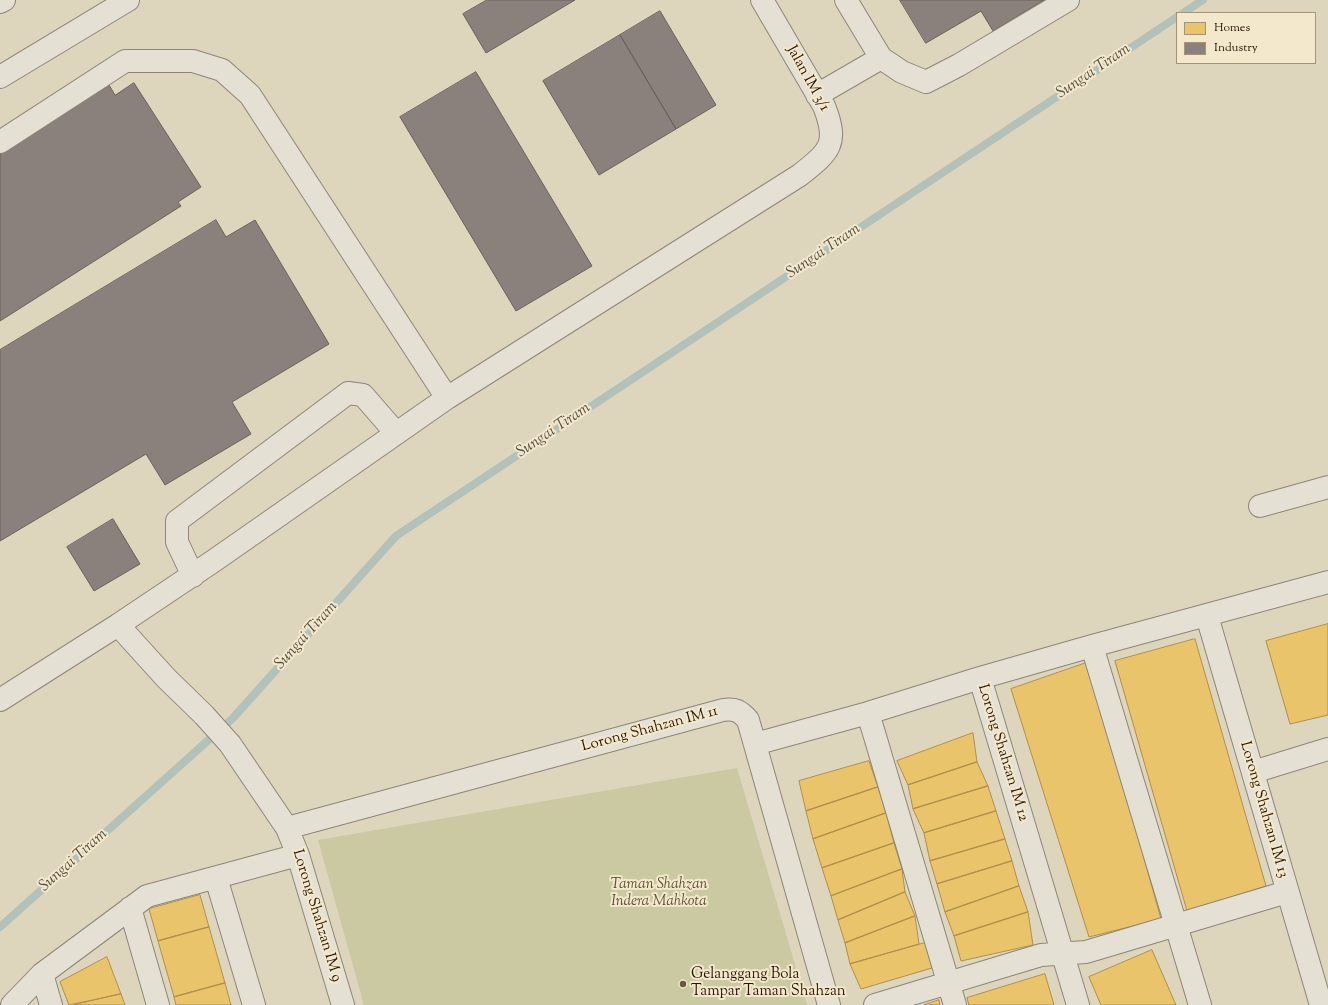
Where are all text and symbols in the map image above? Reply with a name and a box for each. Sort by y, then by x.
legend [1176,12,1316,64]
text: Homes [1214,19,1250,37]
text: Industry [1214,39,1258,57]
water label: Sungai Tiram [1053,40,1135,104]
street label: Jalan IM 3/1 [782,43,832,115]
water label: Sungai Tiram [783,220,865,284]
water label: Sungai Tiram [513,399,595,463]
water label: Sungai Tiram [271,598,343,674]
street label: Lorong Shahzan IM 12 [973,682,1031,824]
street label: Lorong Shahzan IM 11 [580,703,720,757]
street label: Lorong Shahzan IM 13 [1235,740,1291,880]
water label: Sungai Tiram [36,825,112,897]
street label: Lorong Shahzan IM 9 [287,848,345,984]
park label: Taman Shahzan Indera Mahkota [611,876,707,911]
place label: Gelanggang Bola Tampar Taman Shahzan [691,966,846,1001]
marker: Gelanggang Bola Tampar Taman Shahzan [678,979,688,989]

